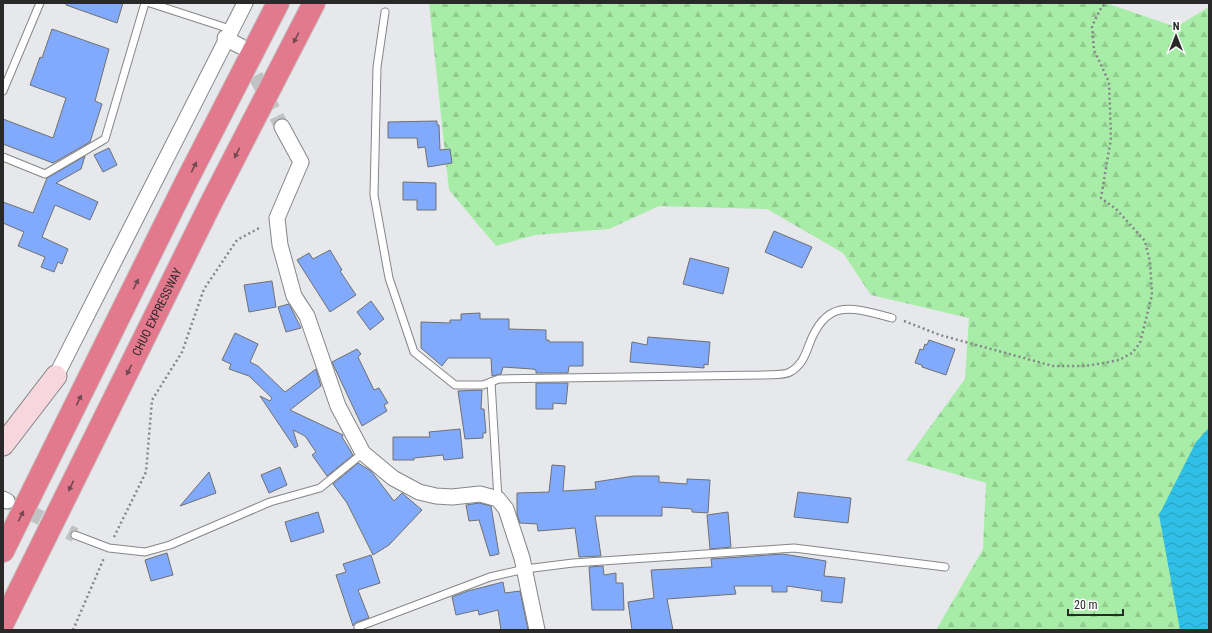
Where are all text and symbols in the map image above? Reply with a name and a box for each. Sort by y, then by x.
north arrow [1156,16,1196,56]
text: N [1173,20,1180,33]
one-way arrow [293,32,299,43]
one-way arrow [234,148,240,159]
one-way arrow [191,161,197,173]
street label: CHUO EXPRESSWAY [129,265,185,358]
one-way arrow [133,278,140,289]
one-way arrow [126,364,132,376]
one-way arrow [76,394,82,406]
one-way arrow [68,481,74,492]
one-way arrow [18,511,24,522]
scale bar [1068,591,1123,617]
text: 20 m [1074,598,1098,612]

